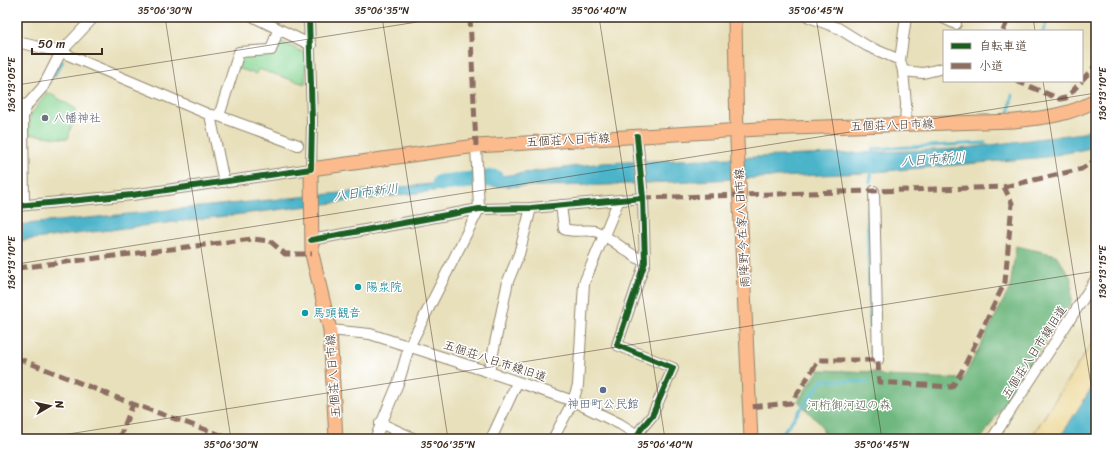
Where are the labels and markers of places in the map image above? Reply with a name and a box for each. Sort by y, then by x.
place label: 八幡神社 [53,107,101,129]
marker: 八幡神社 [40,113,50,123]
place label: 陽泉院 [366,276,402,298]
marker: 陽泉院 [353,282,363,292]
place label: 馬頭観音 [313,302,361,324]
marker: 馬頭観音 [300,308,310,318]
marker: 神田町公民館 [598,385,608,395]
place label: 神田町公民館 [567,393,639,415]

